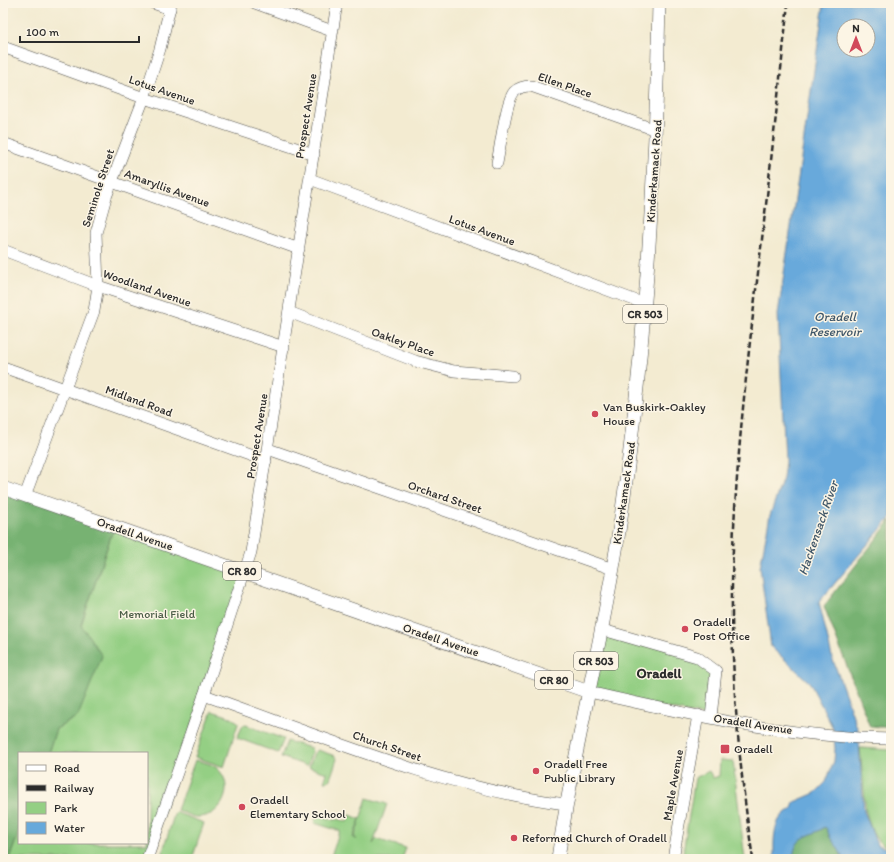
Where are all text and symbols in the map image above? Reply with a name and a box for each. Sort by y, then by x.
scale bar [20,18,139,44]
north arrow [836,18,876,58]
text: N [852,22,860,35]
text: 100 m [26,25,59,39]
street label: Ellen Place [536,69,594,101]
street label: Lotus Avenue [127,72,197,108]
street label: Prospect Avenue [292,72,320,160]
street label: Kinderkamack Road [643,118,665,223]
street label: Seminole Street [79,147,117,229]
street label: Amaryllis Avenue [122,166,212,210]
street label: Lotus Avenue [447,212,517,249]
street label: Woodland Avenue [101,266,193,310]
road number: CR 503 [623,305,667,323]
water label: Oradell Reservoir [809,309,863,339]
street label: Oakley Place [369,325,437,359]
street label: Midland Road [103,382,175,420]
street label: Prospect Avenue [243,392,271,480]
place label: Van Buskirk-Oakley House [603,400,706,428]
marker: Van Buskirk-Oakley House [590,409,600,419]
street label: Kinderkamack Road [610,440,638,545]
water label: Hackensack River [795,477,842,577]
street label: Orchard Street [406,478,484,516]
street label: Oradell Avenue [95,514,175,554]
road number: CR 80 [223,562,261,580]
park label: Memorial Field [119,607,196,621]
place label: Oradell Post Office [693,615,750,643]
street label: Oradell Avenue [401,620,481,660]
marker: Oradell Post Office [680,624,690,634]
road number: CR 503 [574,652,618,670]
district label: Oradell [636,665,683,682]
road number: CR 80 [535,671,573,689]
street label: Oradell Avenue [713,711,794,737]
street label: Church Street [351,728,424,765]
place label: Oradell [734,742,773,756]
marker: Oradell [719,743,731,755]
street label: Maple Avenue [660,748,686,822]
legend [18,752,148,844]
place label: Oradell Free Public Library [544,757,615,785]
text: Road [54,761,80,775]
marker: Oradell Free Public Library [531,766,541,776]
text: Railway [54,781,94,795]
place label: Oradell Elementary School [250,793,346,821]
text: Park [54,801,78,815]
marker: Oradell Elementary School [237,802,247,812]
text: Water [54,821,85,835]
place label: Reformed Church of Oradell [522,831,668,845]
marker: Reformed Church of Oradell [509,833,519,843]

